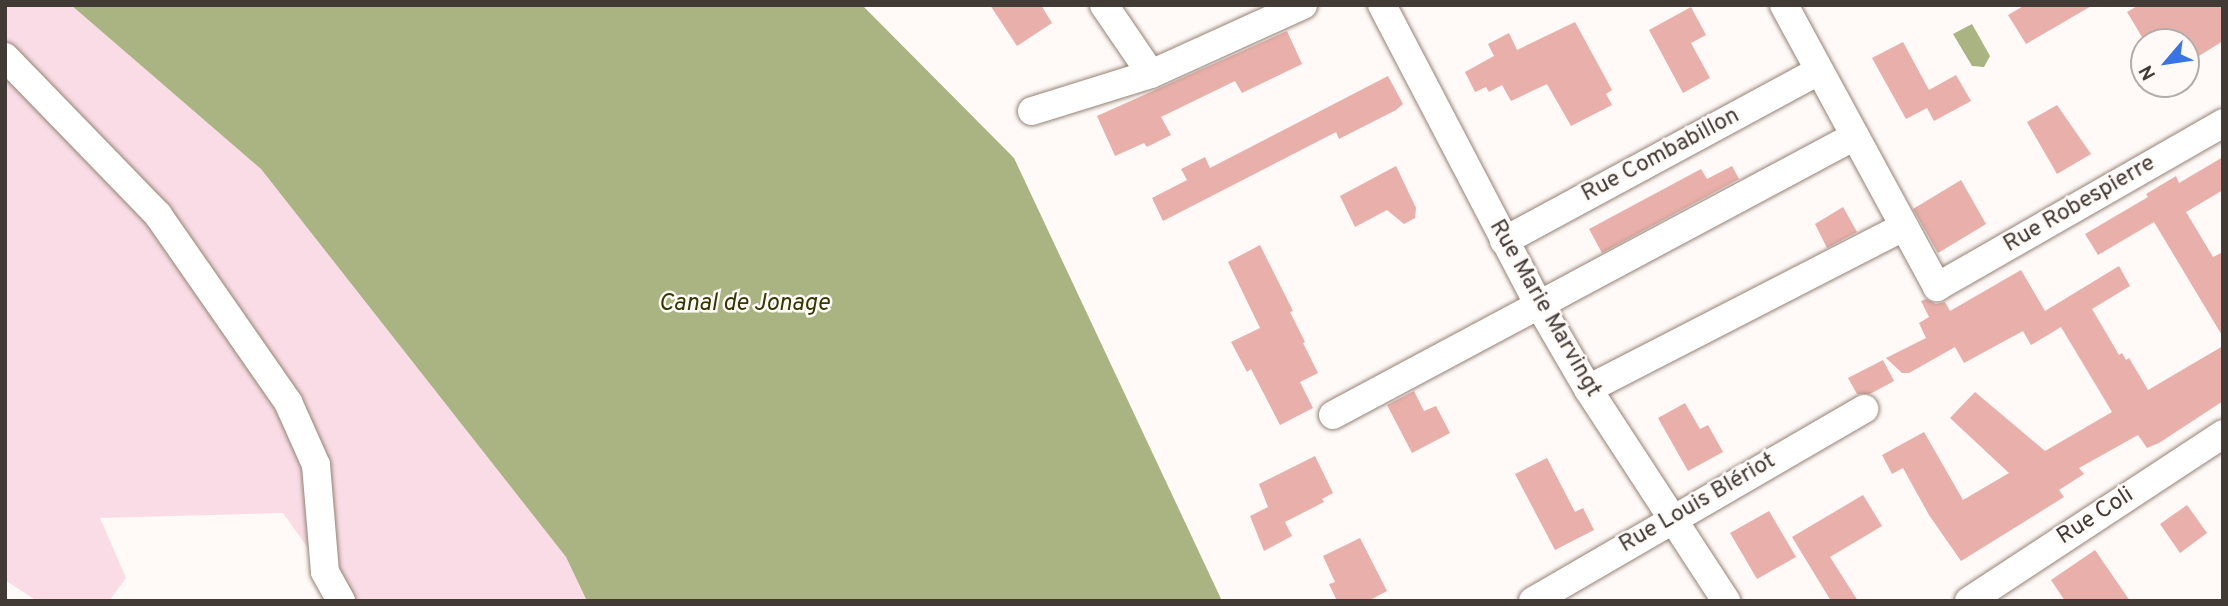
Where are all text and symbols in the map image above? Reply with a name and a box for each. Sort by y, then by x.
north arrow [2130,28,2200,98]
text: N [2135,60,2162,84]
street label: Rue Combabillon [1577,103,1745,209]
street label: Rue Robespierre [1999,150,2161,260]
street label: Rue Marie Marvingt [1482,215,1606,403]
water label: Canal de Jonage [658,291,830,319]
street label: Rue Louis Blériot [1615,448,1781,560]
street label: Rue Coli [2053,482,2139,552]

